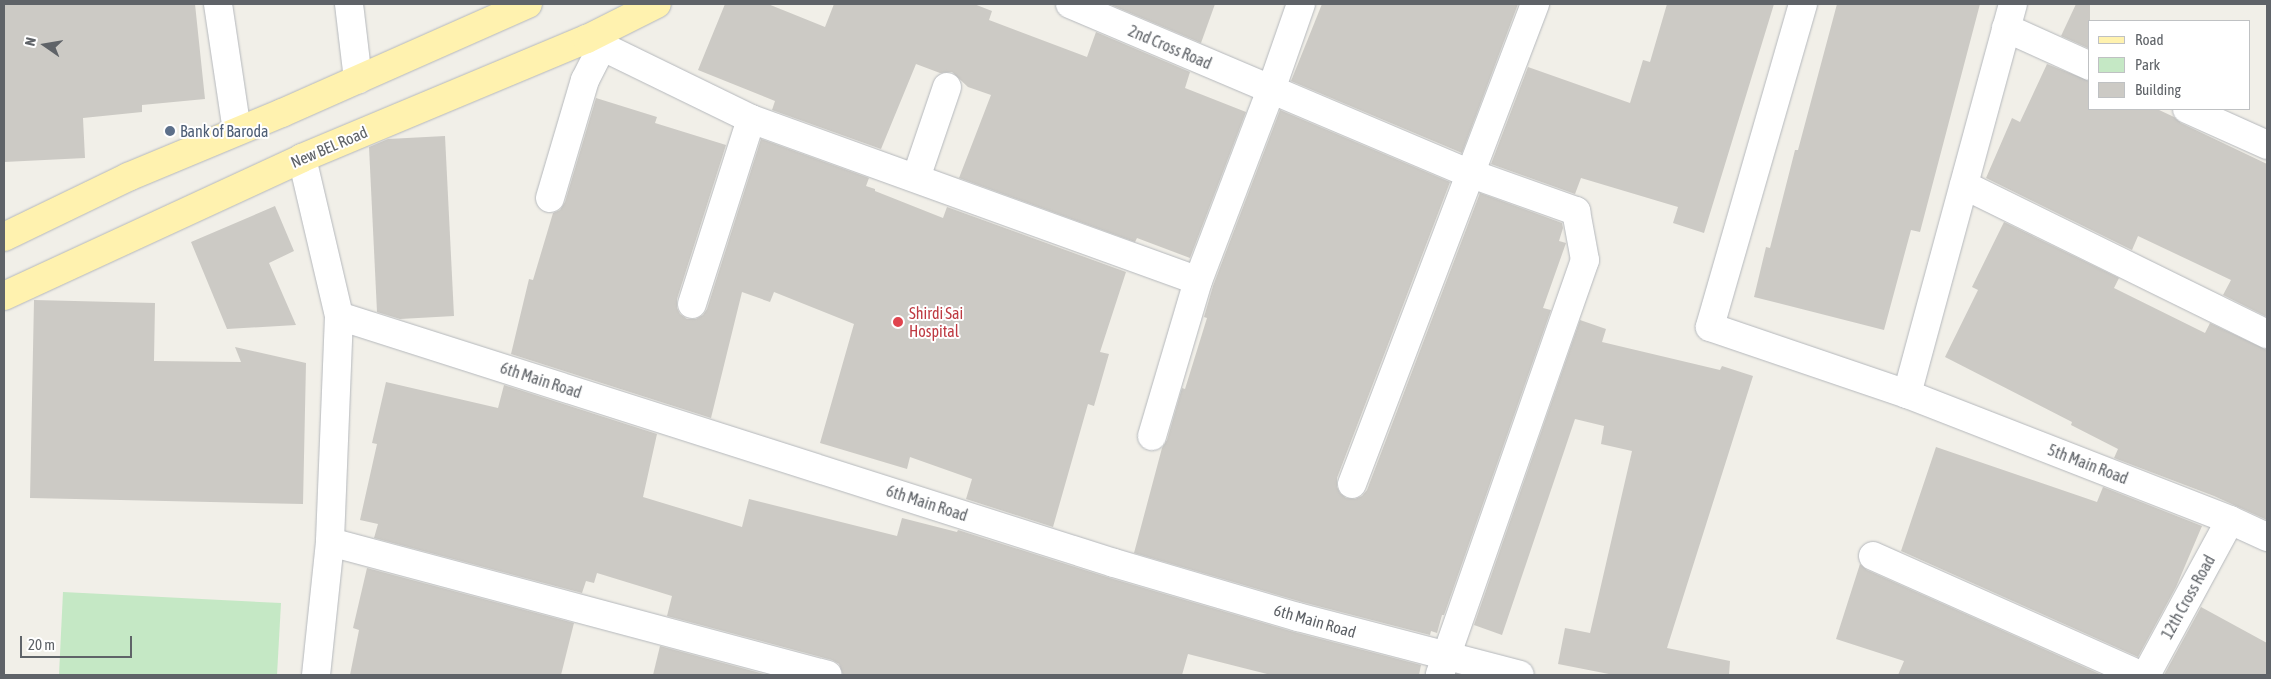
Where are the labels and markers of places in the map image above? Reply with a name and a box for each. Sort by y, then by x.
place label: Bank of Baroda [180,121,268,141]
marker: Bank of Baroda [164,125,176,137]
place label: Shirdi Sai Hospital [909,303,963,341]
marker: Shirdi Sai Hospital [891,315,905,329]

